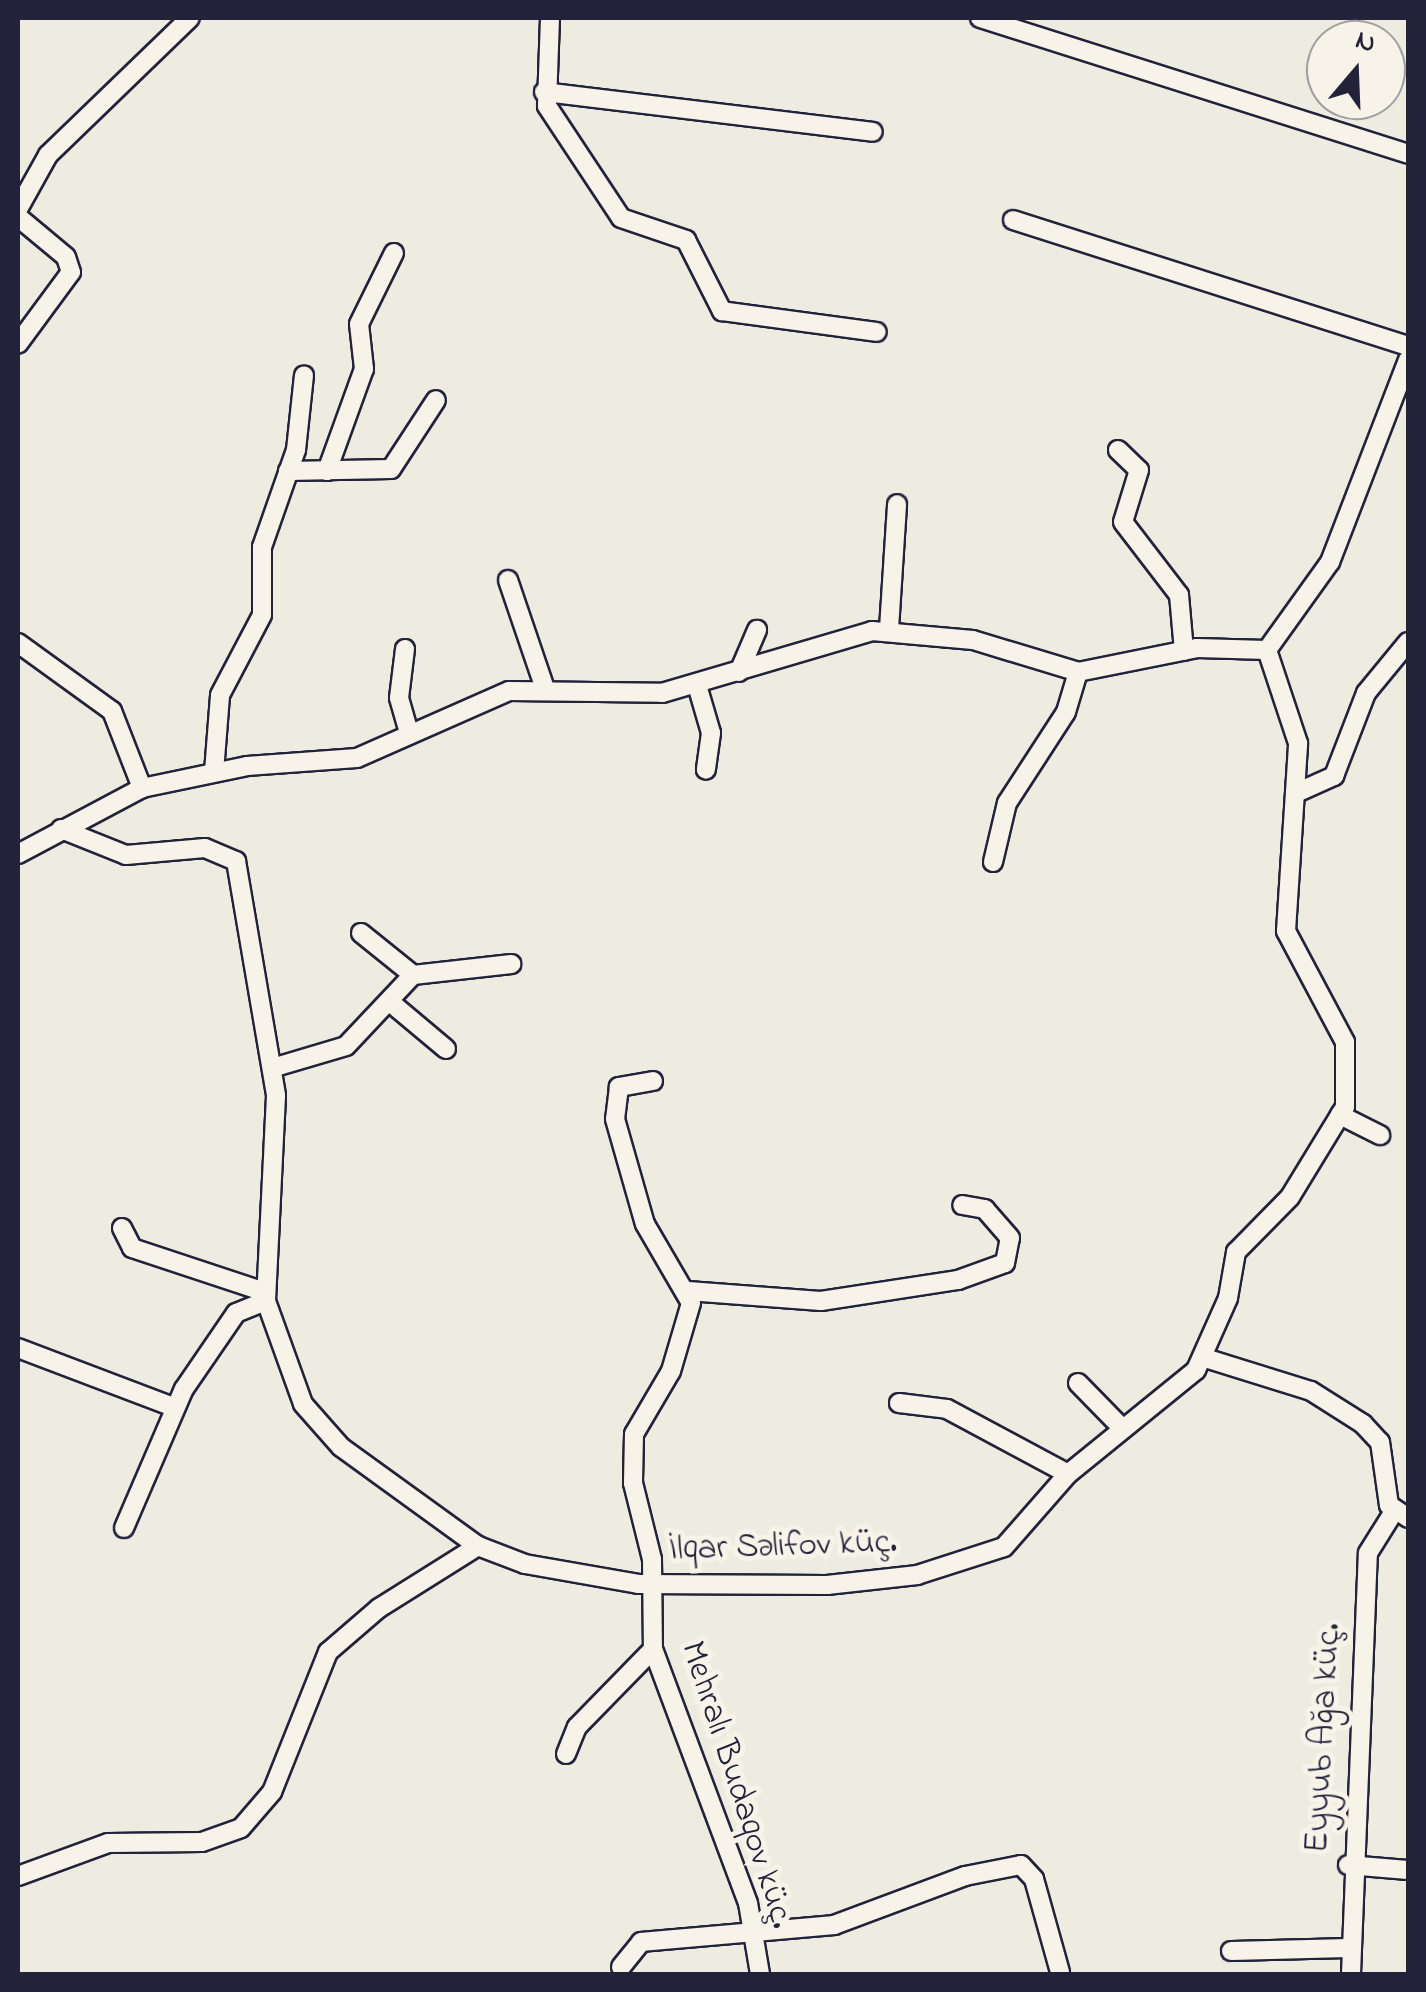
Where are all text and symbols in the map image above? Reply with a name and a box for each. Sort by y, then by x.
north arrow [1306,20,1406,120]
text: N [1350,21,1381,66]
street label: İlqar Səlifov küç. [668,1522,898,1572]
street label: Eyyub Ağa küç. [1297,1622,1351,1854]
street label: Mehralı Budaqov küç. [670,1636,802,1934]

